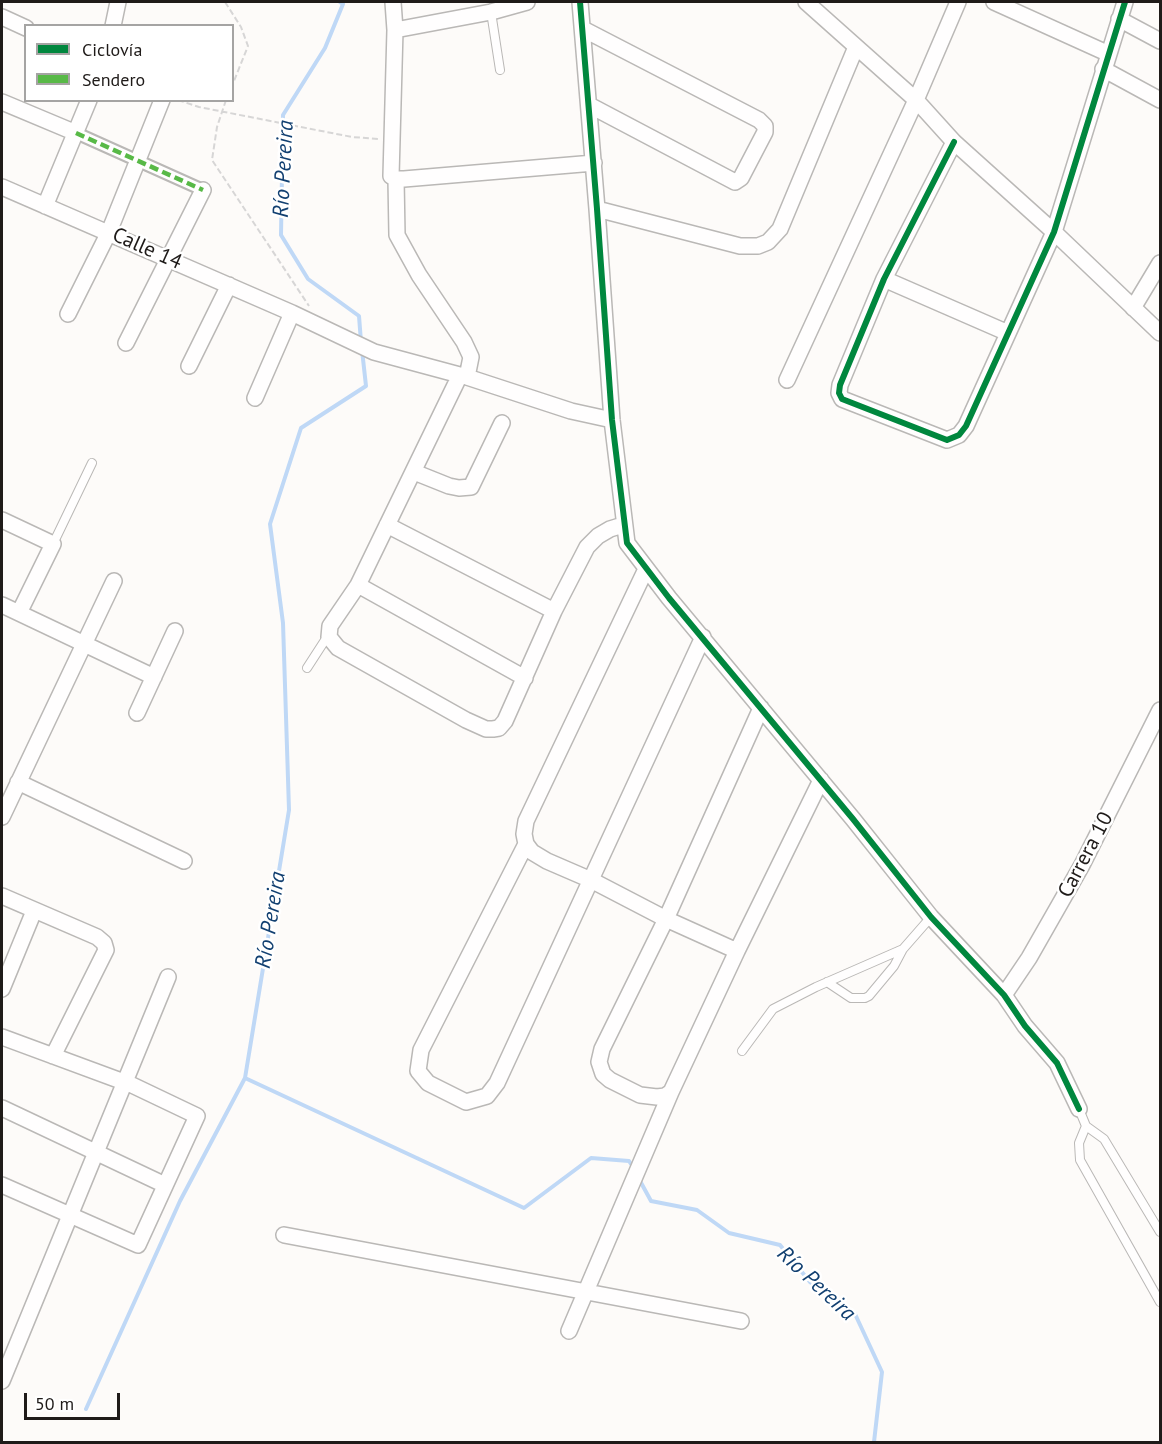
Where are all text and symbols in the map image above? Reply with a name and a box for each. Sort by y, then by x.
legend [24,24,234,102]
text: Ciclovía [82,38,142,61]
text: Sendero [82,68,145,91]
water label: Río Pereira [268,120,300,218]
street label: Calle 14 [108,223,186,275]
street label: Carrera 10 [1053,808,1119,902]
water label: Río Pereira [250,870,292,970]
water label: Río Pereira [771,1241,861,1327]
scale bar [27,1381,123,1419]
text: 50 m [35,1392,74,1415]

